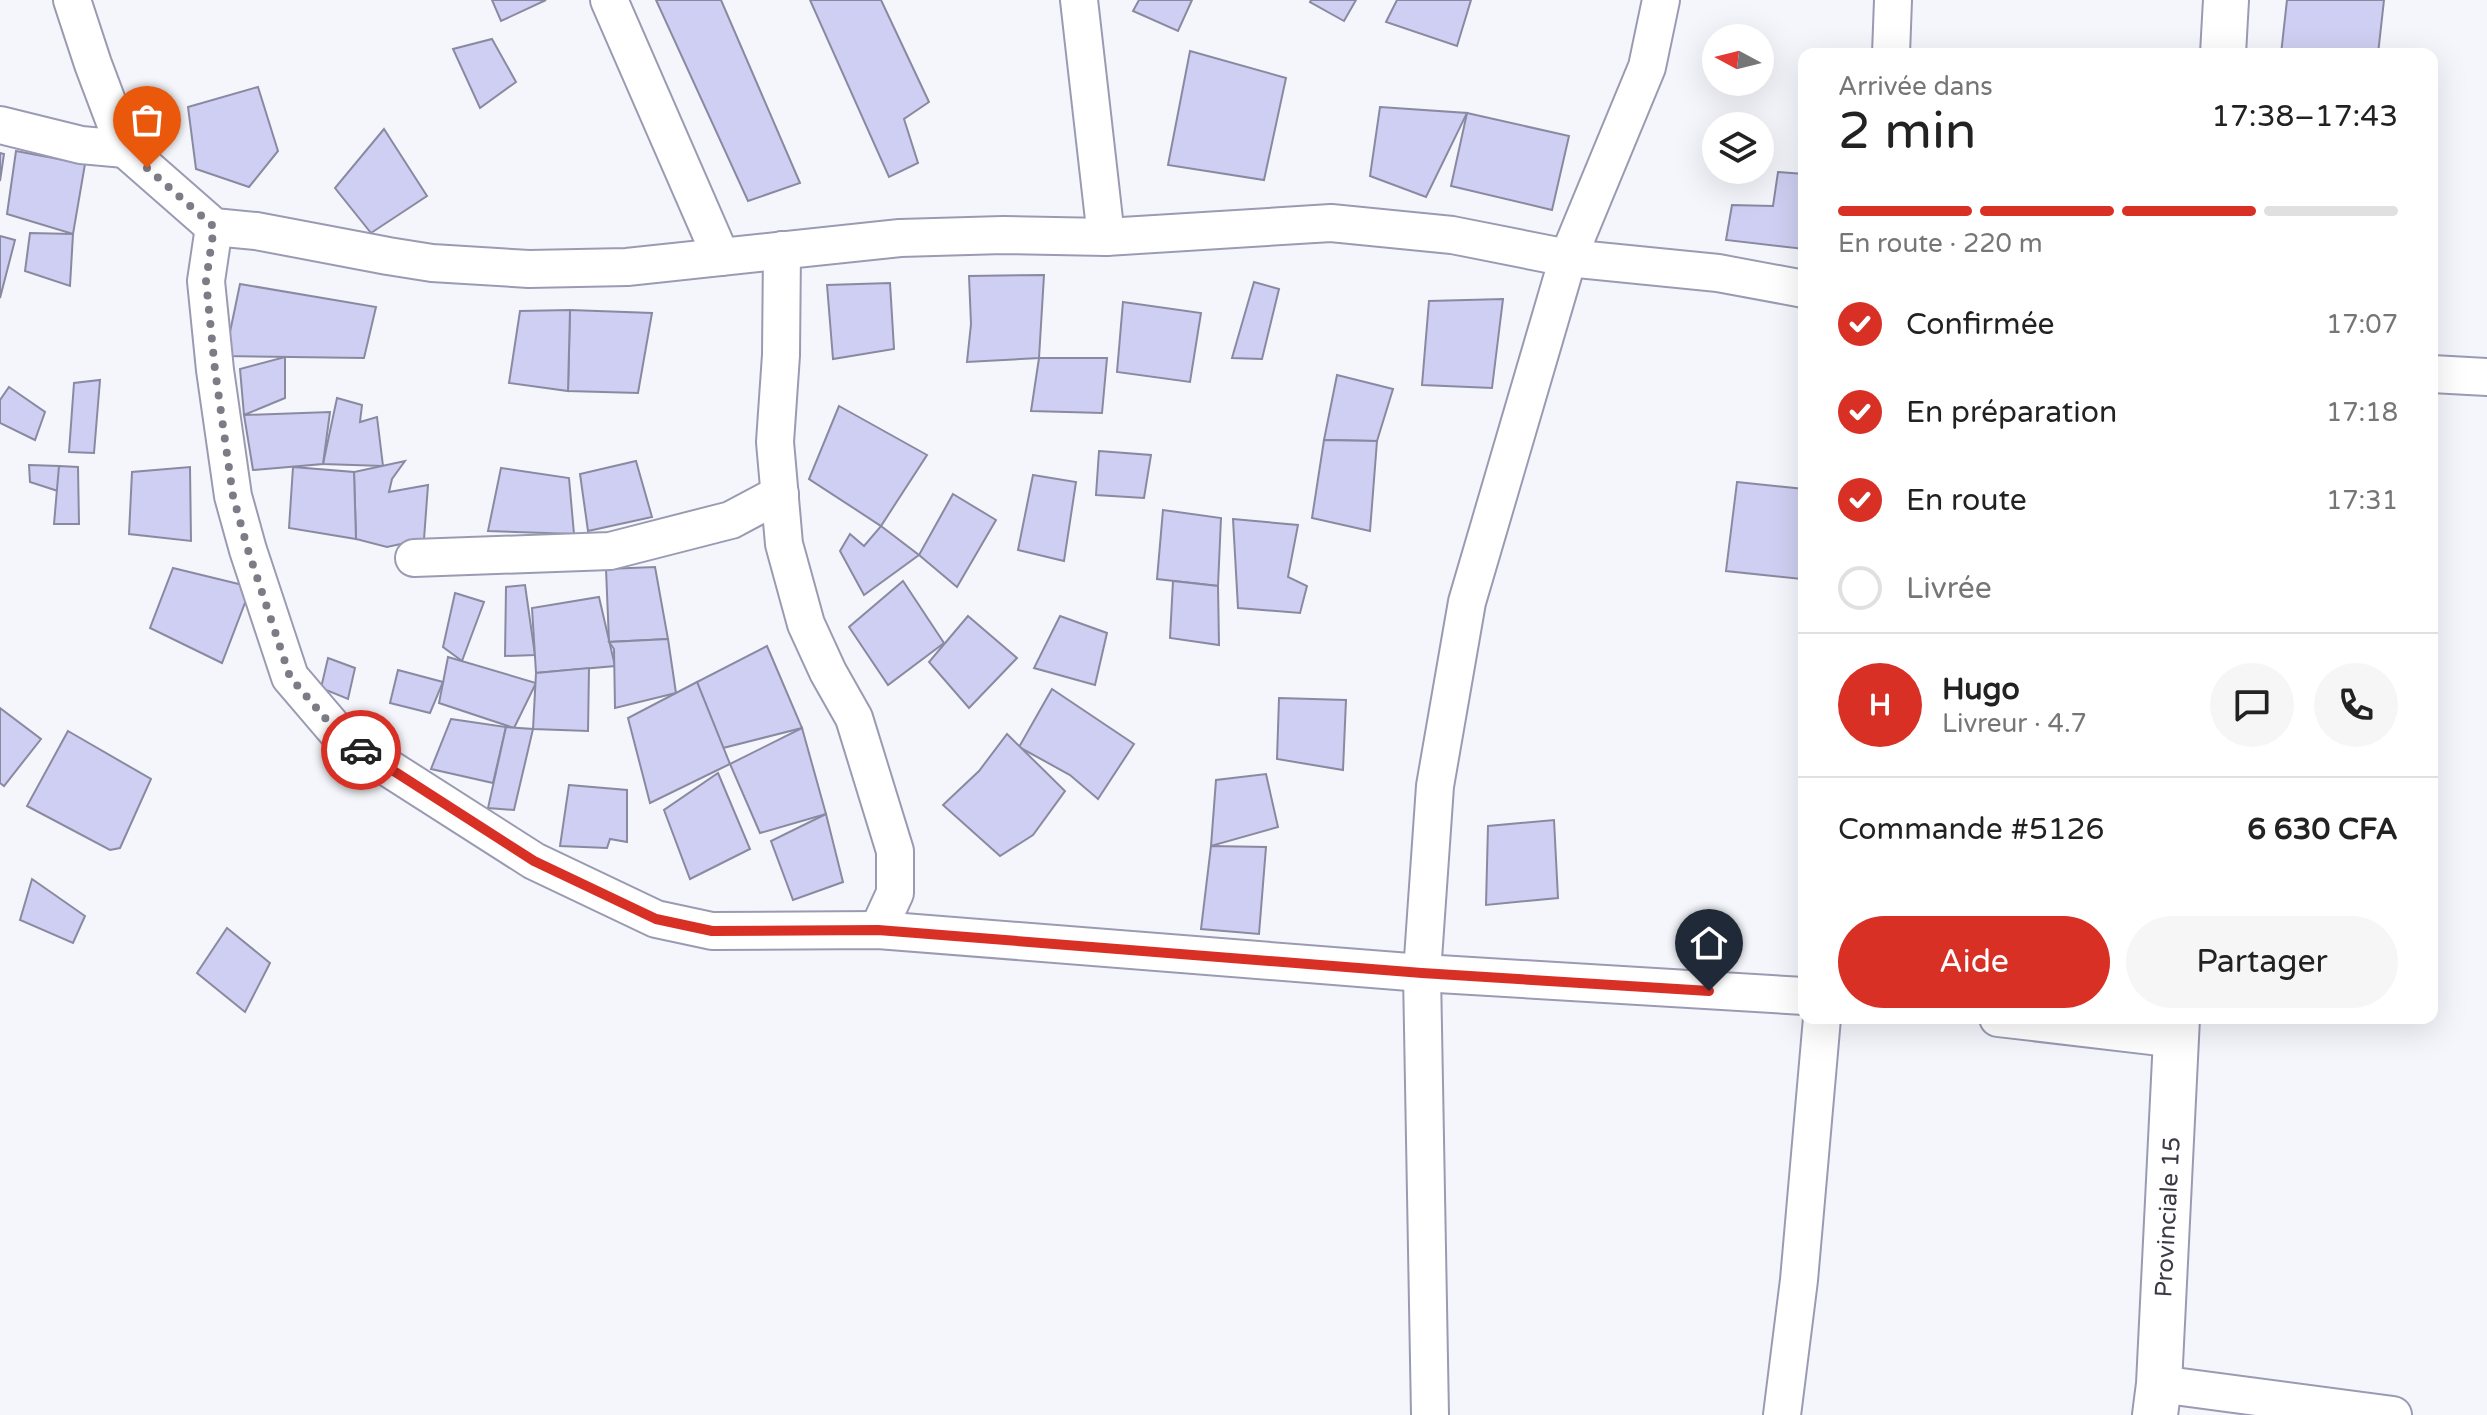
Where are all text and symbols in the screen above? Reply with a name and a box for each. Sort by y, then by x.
north arrow [1702,24,1774,96]
map controls [1702,24,1774,184]
text: Arrivée dans [1838,71,1993,102]
pin [113,86,181,168]
icon: bag [125,98,169,142]
text: 17:38–17:43 [2211,98,2398,135]
text: 2 min [1838,100,1977,163]
button: layers [1702,112,1774,184]
text: En route · 220 m [1838,228,2043,259]
icon: check [1838,302,1882,346]
text: Confirmée [1906,306,2055,343]
text: 17:07 [2326,309,2398,340]
icon: check [1838,390,1882,434]
text: En préparation [1906,394,2117,431]
text: 17:18 [2326,397,2398,428]
icon: check [1838,478,1882,522]
text: En route [1906,482,2027,519]
text: 17:31 [2326,485,2398,516]
text: Livrée [1906,570,1992,607]
button: chat [2210,663,2294,747]
button: phone [2314,663,2398,747]
text: Hugo [1942,671,2020,708]
text: H [1869,687,1891,724]
text: Livreur · 4.7 [1942,708,2087,739]
courier [321,710,401,790]
icon: car [339,728,383,772]
text: Commande #5126 [1838,811,2104,848]
text: 6 630 CFA [2247,811,2398,848]
pin [1675,909,1743,991]
button: Aide [1838,916,2110,1008]
button: Partager [2126,916,2398,1008]
icon: home [1687,921,1731,965]
street label: Provinciale 15 [2149,1136,2187,1298]

